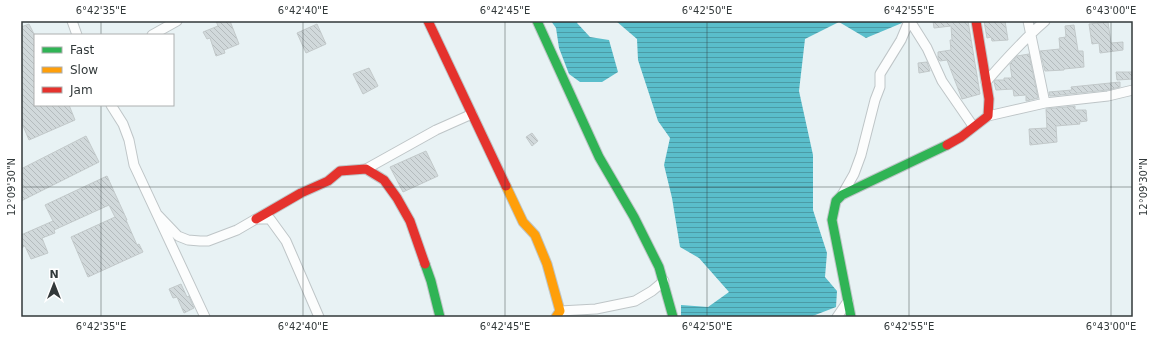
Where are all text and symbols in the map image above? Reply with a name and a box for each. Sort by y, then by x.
text: 6°42'35"E [76,5,126,16]
text: 6°42'40"E [278,5,328,16]
text: 6°42'45"E [480,5,530,16]
text: 6°42'50"E [682,5,732,16]
text: 6°42'55"E [884,5,934,16]
text: 6°43'00"E [1086,5,1136,16]
legend [34,34,174,106]
text: Fast [70,43,94,57]
text: Slow [70,63,98,77]
text: Jam [69,83,93,97]
text: 12°09'30"N [6,158,17,216]
text: 12°09'30"N [1138,158,1149,216]
north arrow [34,264,74,304]
text: N [49,268,59,281]
text: 6°42'35"E [76,321,126,332]
text: 6°42'40"E [278,321,328,332]
text: 6°42'45"E [480,321,530,332]
text: 6°42'50"E [682,321,732,332]
text: 6°42'55"E [884,321,934,332]
text: 6°43'00"E [1086,321,1136,332]

